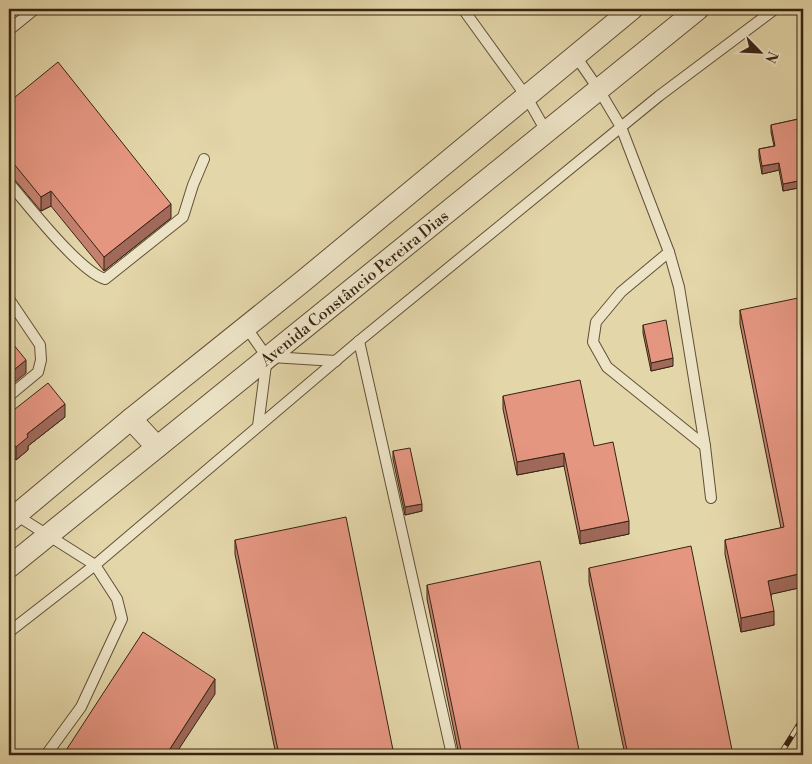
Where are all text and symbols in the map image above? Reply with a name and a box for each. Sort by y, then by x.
north arrow [734,28,784,78]
text: N [760,48,781,66]
street label: Avenida Constâncio Pereira Dias [256,206,453,371]

